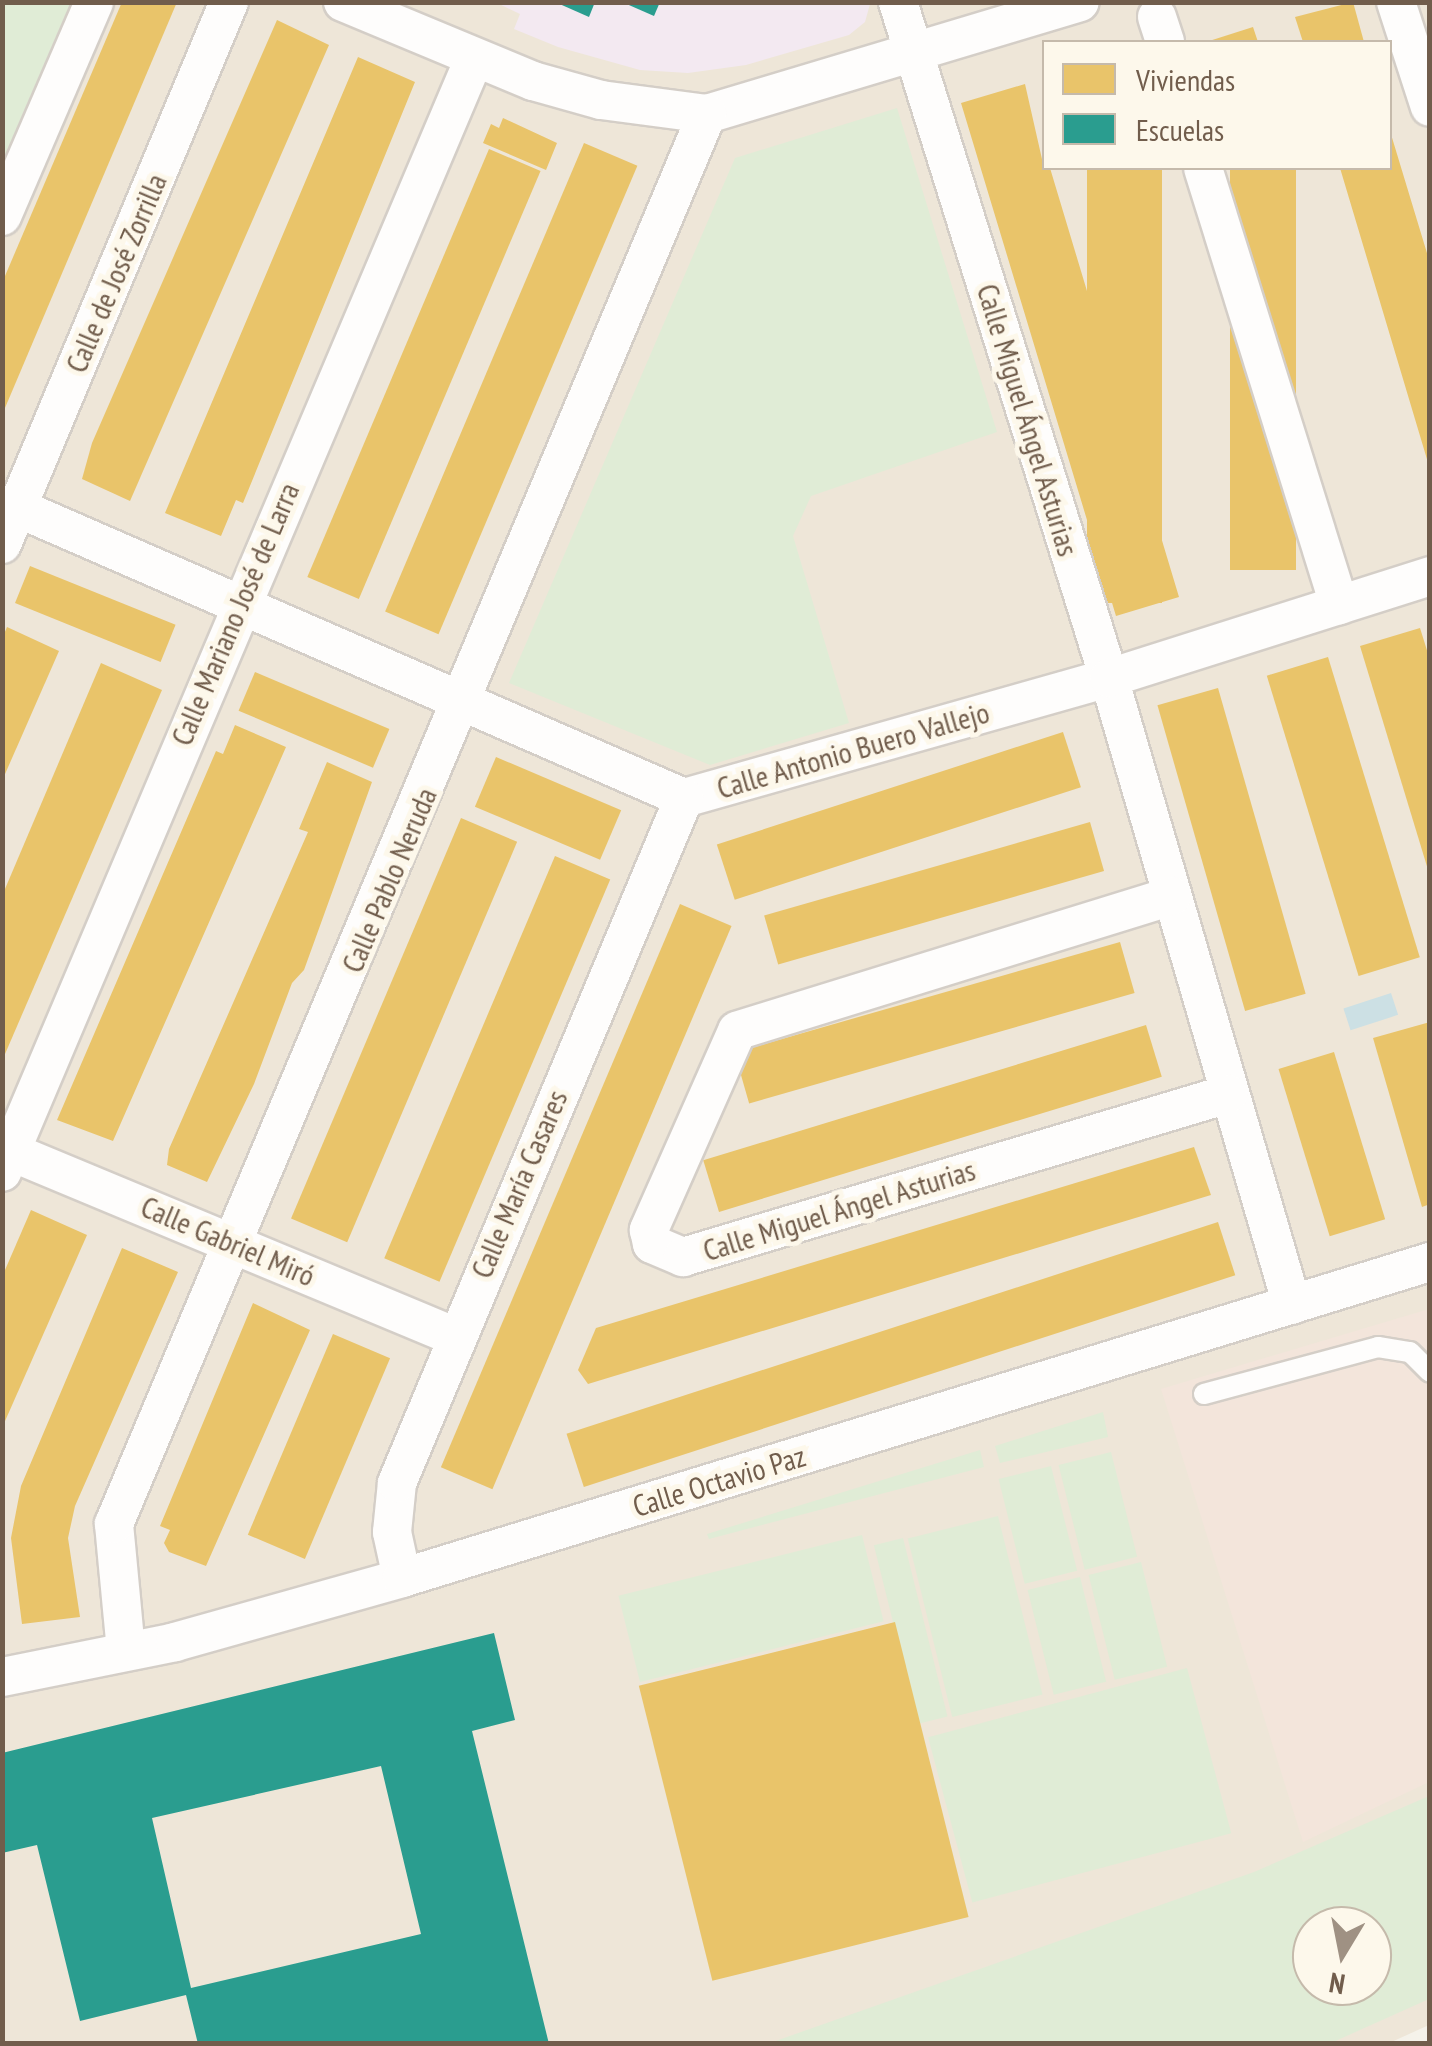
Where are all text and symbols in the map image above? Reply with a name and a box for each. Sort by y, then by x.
legend [1042,40,1392,170]
text: Viviendas [1136,60,1235,99]
text: Escuelas [1136,110,1224,149]
street label: Calle de José Zorrilla [58,168,174,378]
street label: Calle Miguel Ángel Asturias [969,279,1087,561]
street label: Calle Mariano José de Larra [163,477,307,751]
street label: Calle Antonio Buero Vallejo [712,694,994,806]
street label: Calle Pablo Neruda [334,782,444,978]
street label: Calle María Casares [463,1085,575,1283]
street label: Calle Miguel Ángel Asturias [698,1151,980,1269]
street label: Calle Gabriel Miró [136,1188,320,1294]
street label: Calle Octavio Paz [628,1438,810,1524]
north arrow [1292,1906,1392,2006]
text: N [1326,1965,1348,2004]

